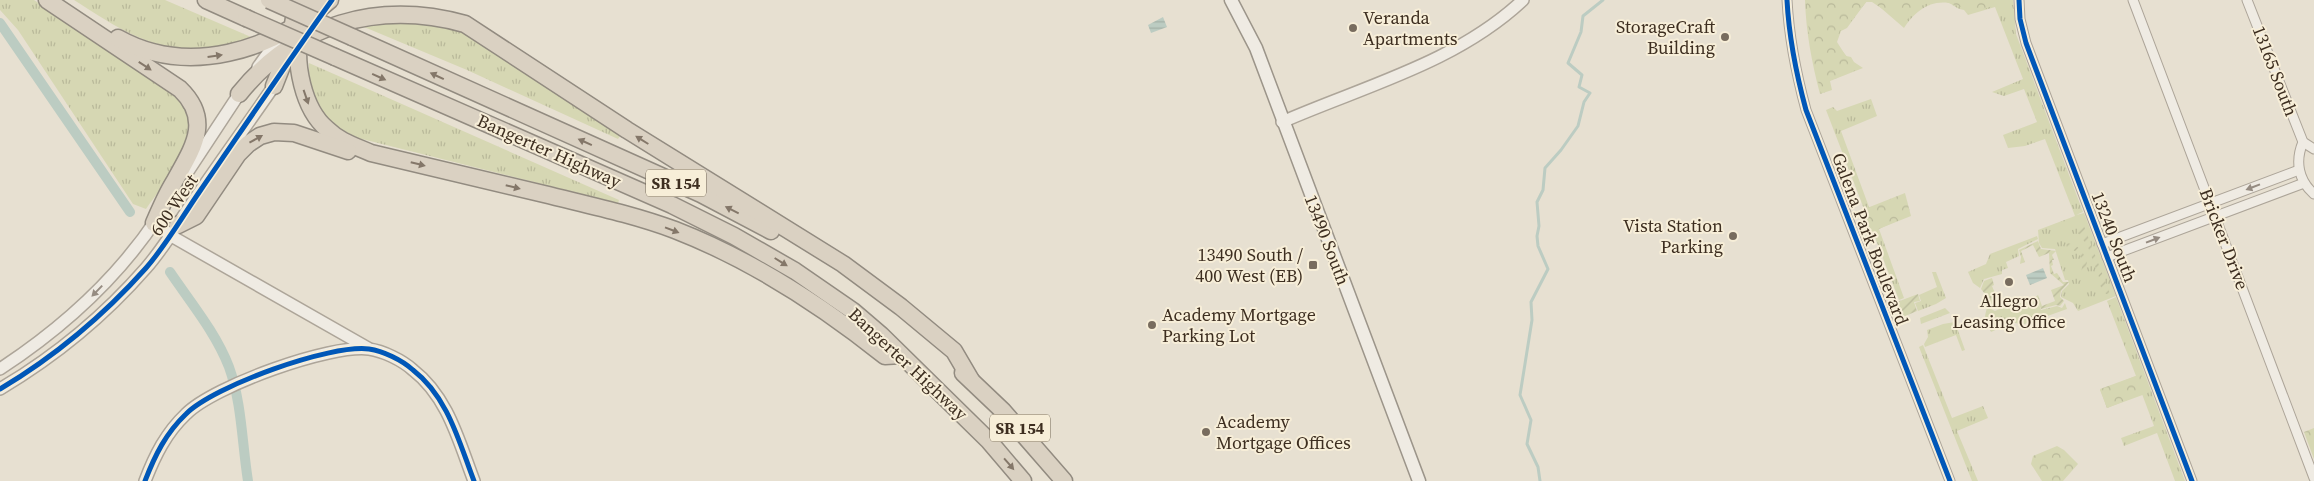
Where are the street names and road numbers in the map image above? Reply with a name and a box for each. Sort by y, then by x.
street label: 13165 South [2247,22,2304,120]
street label: Bangerter Highway [473,108,626,194]
street label: Galena Park Boulevard [1826,149,1915,329]
street label: 600 West [144,169,203,241]
road number: SR 154 [646,170,706,197]
street label: Bricker Drive [2194,185,2255,293]
street label: 13240 South [2086,188,2143,286]
street label: 13490 South [1299,191,1356,289]
street label: Bangerter Highway [843,302,974,426]
road number: SR 154 [990,414,1050,442]

